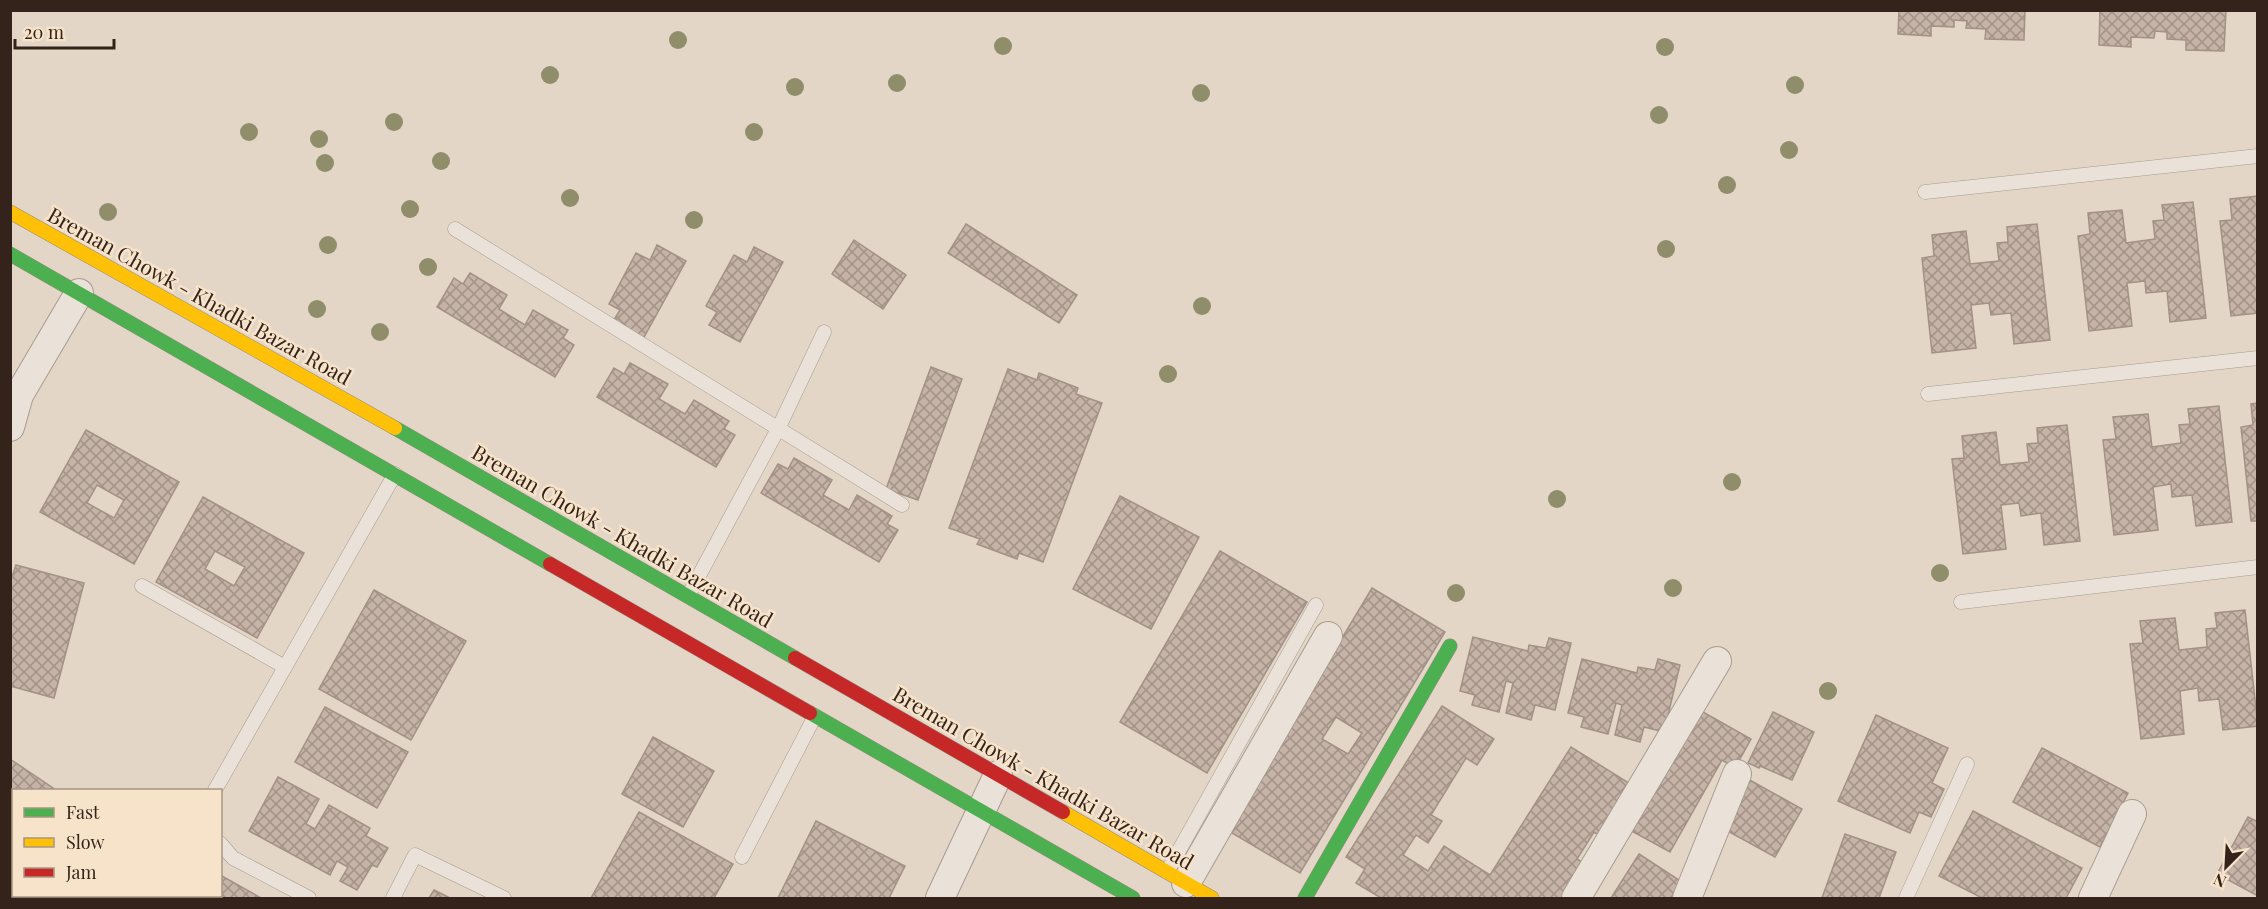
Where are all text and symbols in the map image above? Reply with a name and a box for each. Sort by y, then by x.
scale bar [15,12,114,50]
text: 20 m [24,20,64,44]
street label: Breman Chowk - Khadki Bazar Road [43,200,357,390]
street label: Breman Chowk - Khadki Bazar Road [467,437,779,633]
street label: Breman Chowk - Khadki Bazar Road [888,679,1200,875]
legend [12,789,222,897]
text: Fast [66,800,100,824]
text: Slow [66,830,104,854]
north arrow [2196,837,2256,897]
text: Jam [65,860,96,884]
text: N [2210,869,2229,893]

